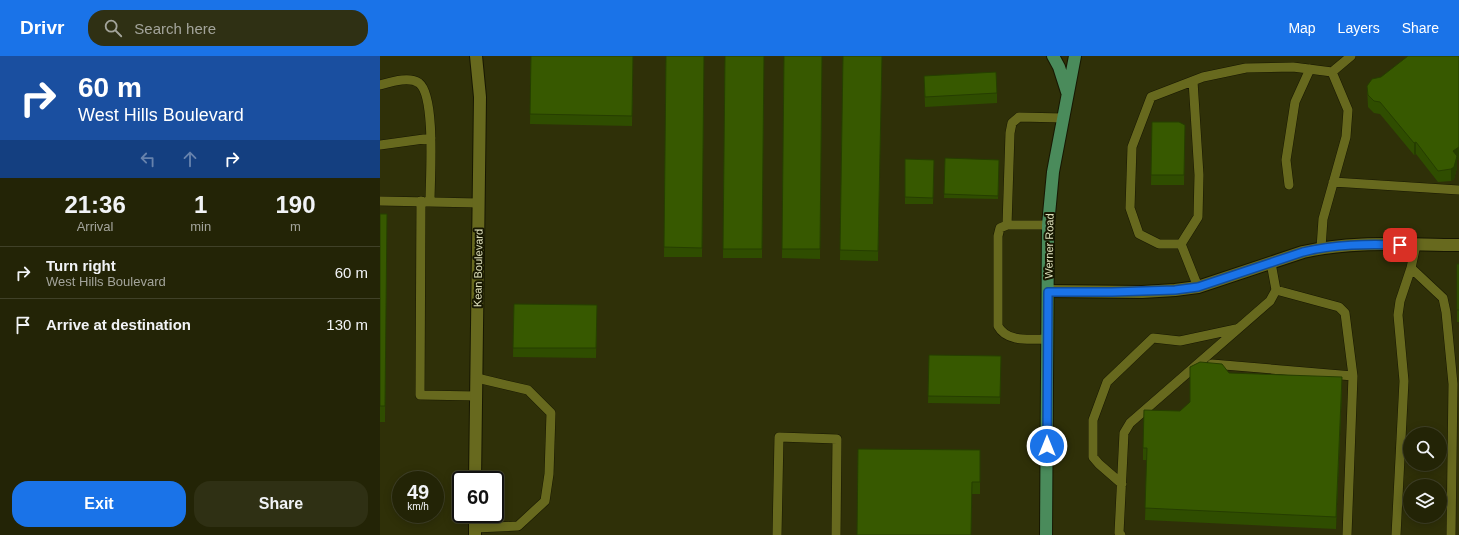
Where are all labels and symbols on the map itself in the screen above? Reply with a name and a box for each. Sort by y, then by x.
street label: Werner Road [1042,213,1056,279]
pin [1383,228,1417,262]
street label: Kean Boulevard [471,229,485,307]
position arrow [1026,425,1068,467]
speed limit sign: 60 [452,471,504,523]

